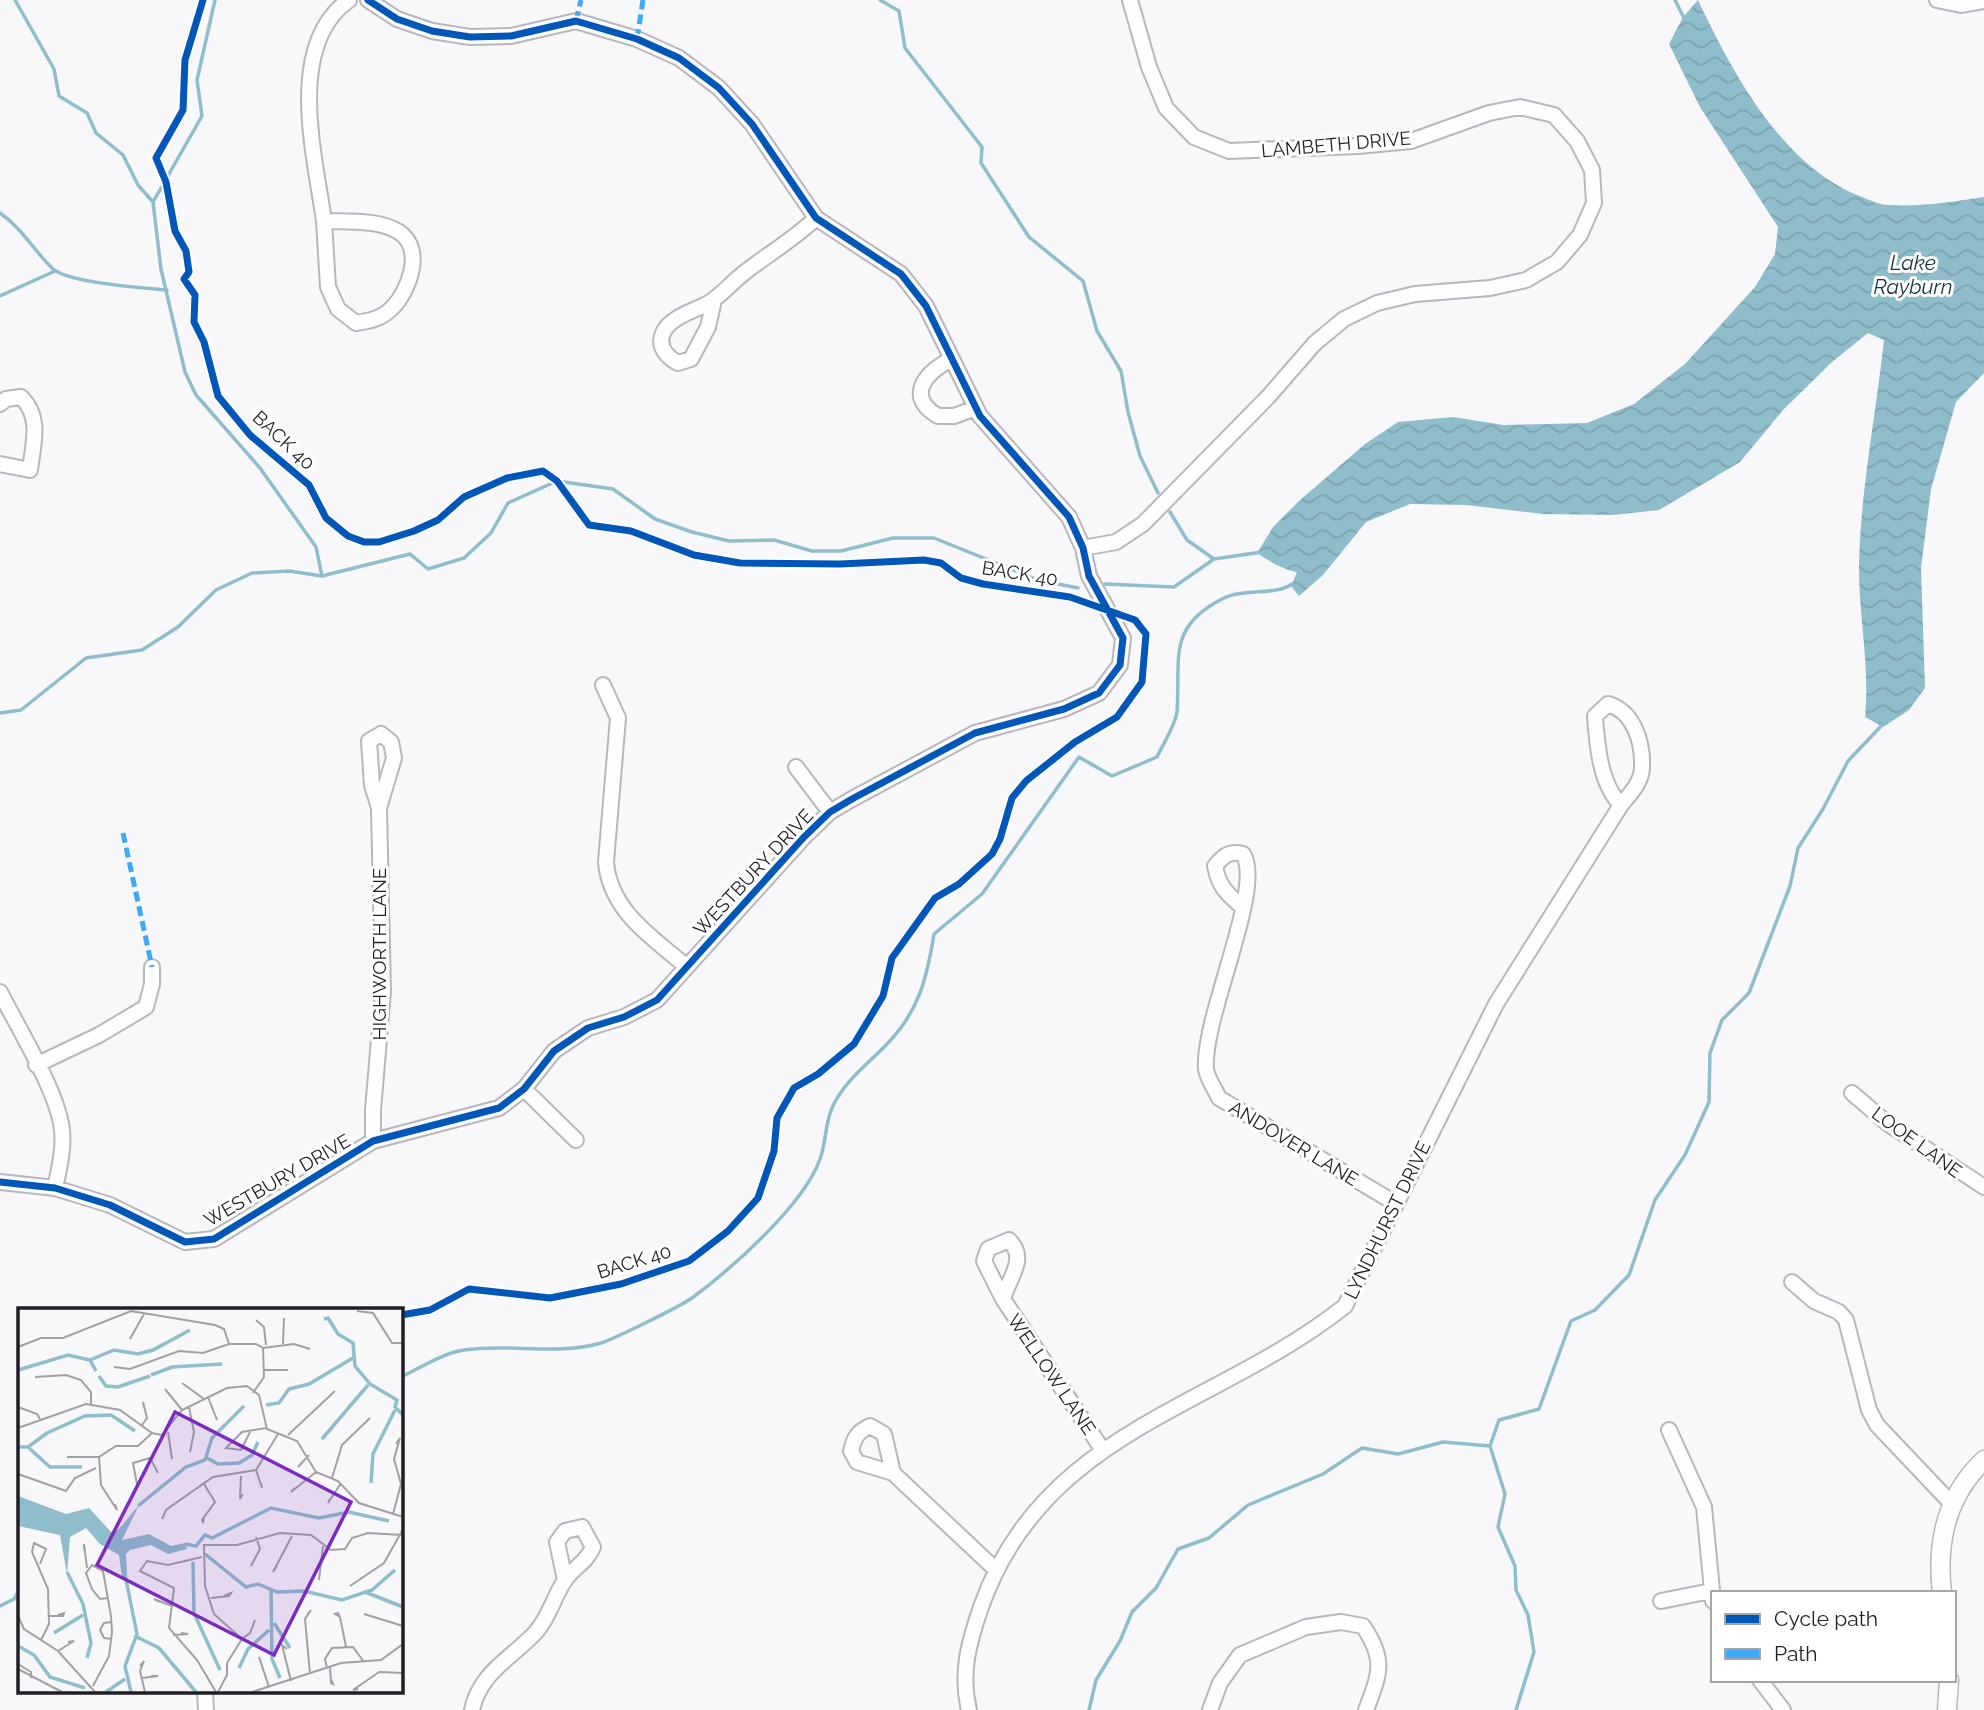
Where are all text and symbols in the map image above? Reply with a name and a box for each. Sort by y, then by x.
street label: LAMBETH DRIVE [1260,126,1412,162]
water label: Lake Rayburn [1874,250,1952,299]
street label: BACK 40 [248,406,320,474]
street label: BACK 40 [980,556,1060,590]
street label: WESTBURY DRIVE [689,804,817,940]
street label: HIGHWORTH LANE [368,868,390,1040]
street label: ANDOVER LANE [1225,1096,1363,1190]
street label: LOOE LANE [1868,1102,1966,1182]
street label: WESTBURY DRIVE [200,1129,354,1231]
street label: LYNDHURST DRIVE [1339,1137,1435,1303]
street label: BACK 40 [594,1239,674,1283]
inset map [18,1308,402,1692]
street label: WELLOW LANE [1003,1309,1101,1439]
legend [1711,1591,1956,1682]
text: Cycle path [1774,1606,1878,1631]
text: Path [1774,1641,1818,1666]

